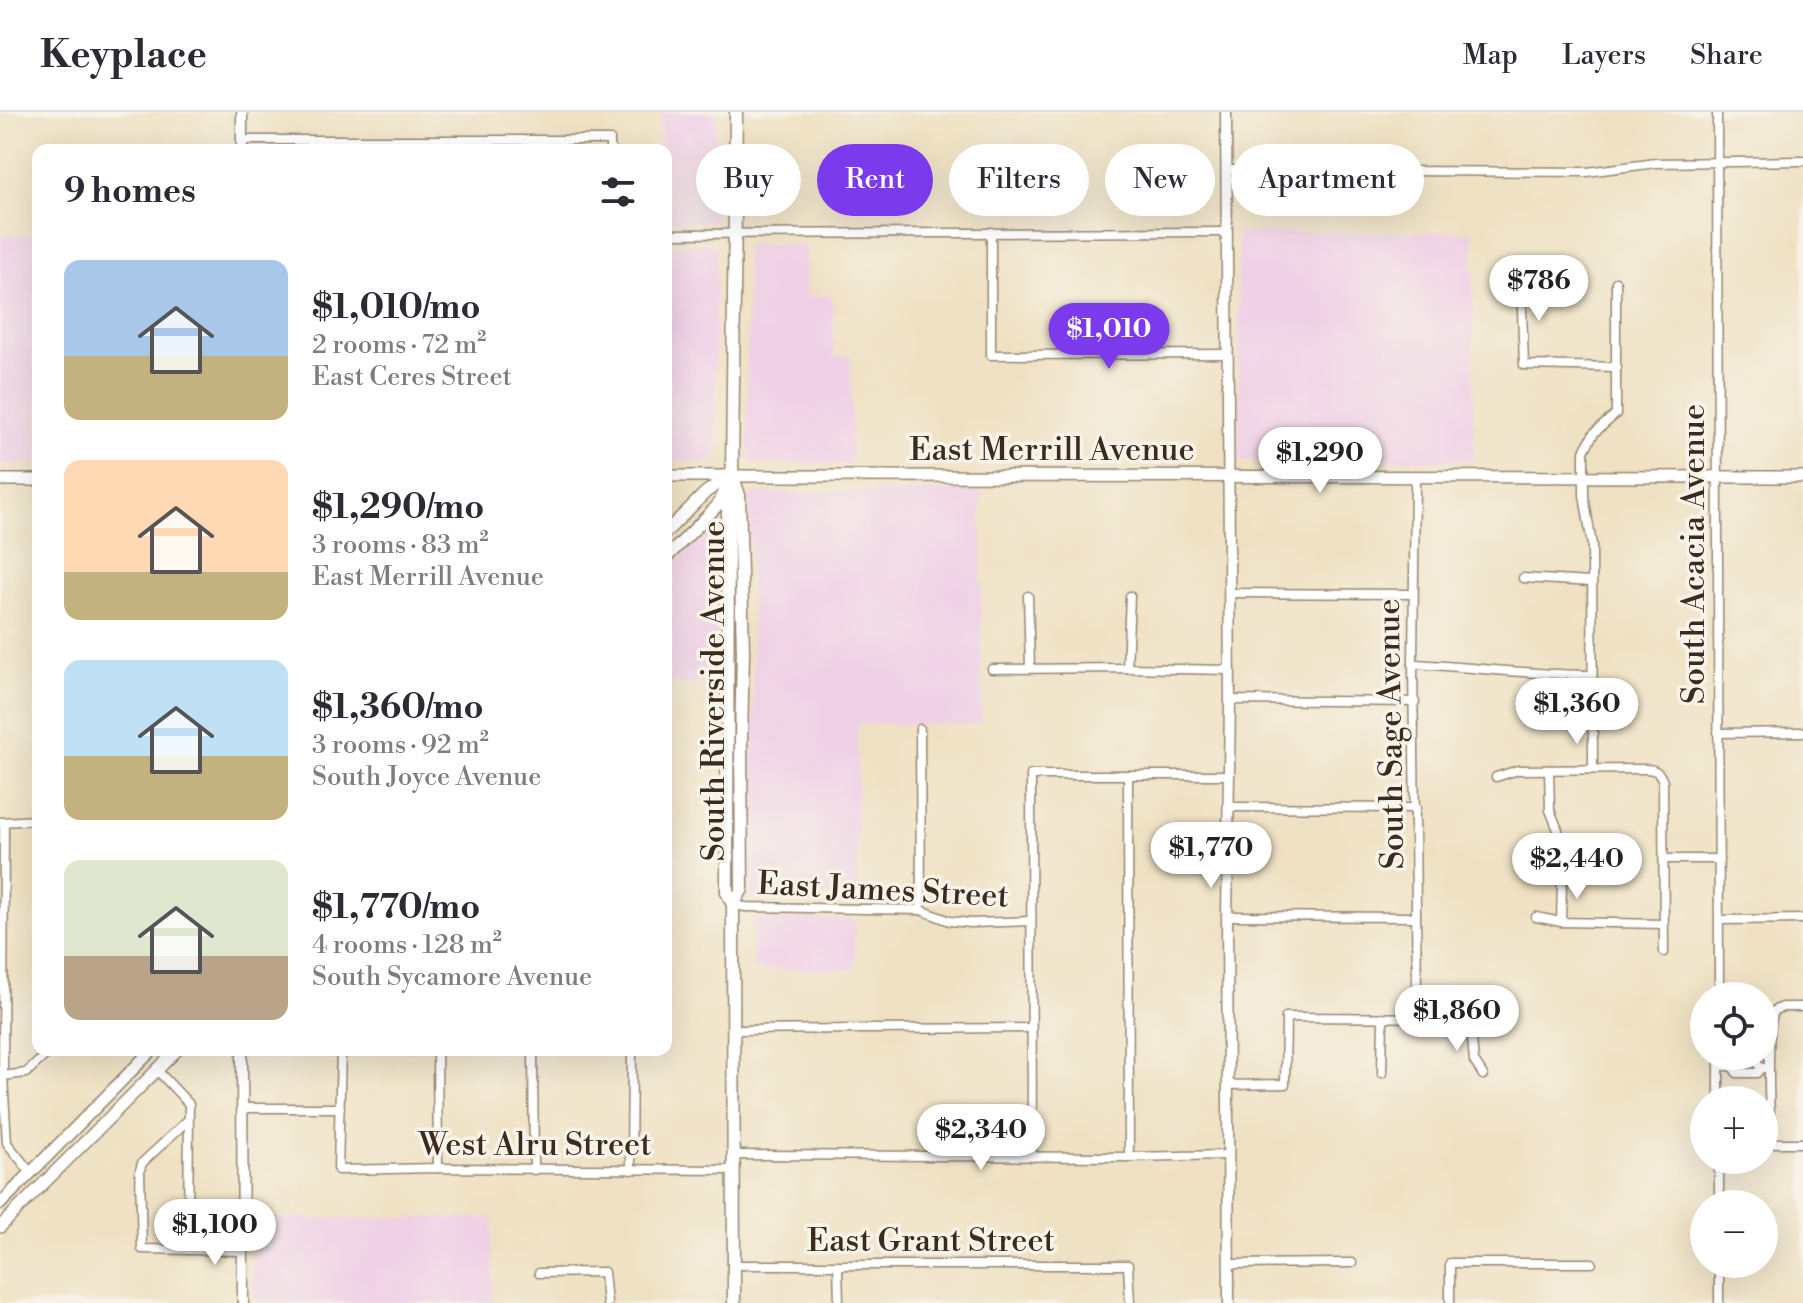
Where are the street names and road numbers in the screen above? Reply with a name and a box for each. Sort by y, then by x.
street label: South Acacia Avenue [1674,404,1714,704]
street label: East Merrill Avenue [909,430,1195,470]
street label: South Riverside Avenue [694,520,734,862]
street label: South Sage Avenue [1369,598,1413,870]
street label: East James Street [756,863,1010,917]
street label: West Alru Street [417,1125,652,1165]
street label: East Grant Street [807,1221,1055,1261]

